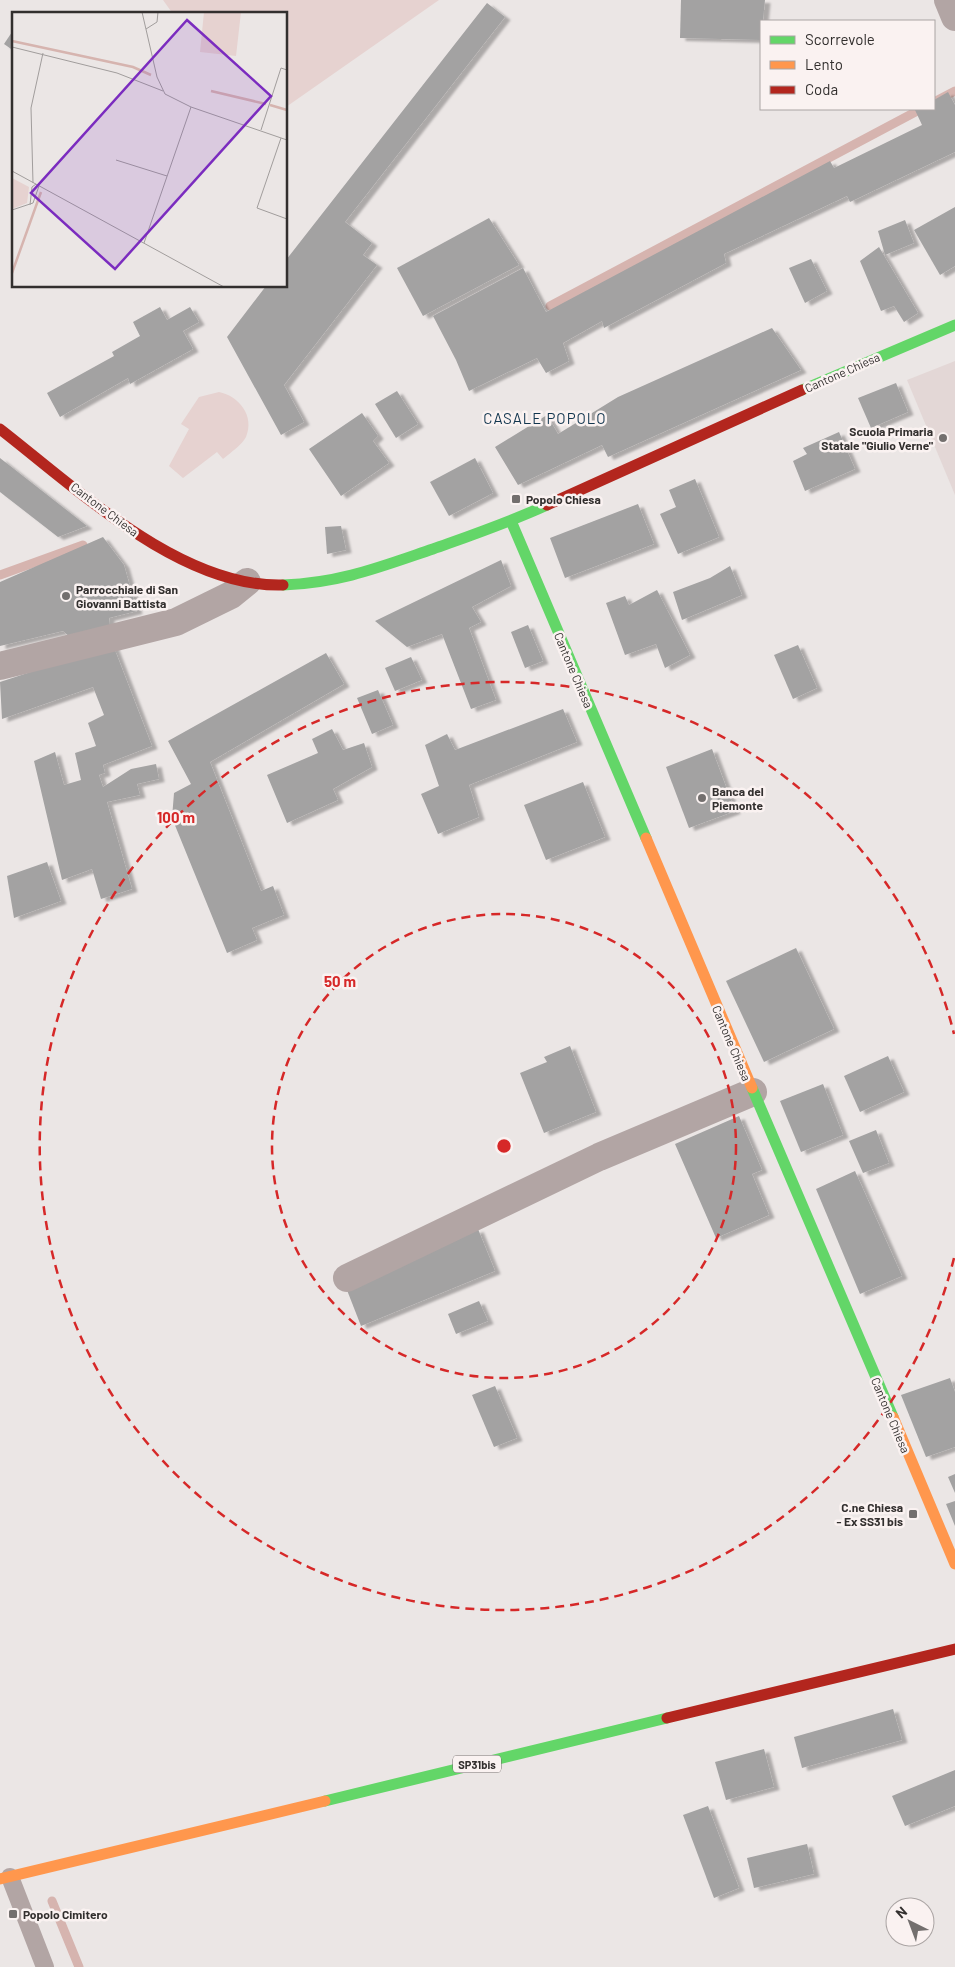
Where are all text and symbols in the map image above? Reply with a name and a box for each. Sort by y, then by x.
inset map [12,12,288,288]
legend [760,20,935,110]
text: Scorrevole [805,30,875,48]
text: Lento [805,55,843,73]
text: Coda [805,80,838,98]
street label: Cantone Chiesa [802,349,882,395]
district label: CASALE POPOLO [483,409,607,427]
place label: Scuola Primaria Statale "Giulio Verne" [821,424,934,452]
marker: Scuola Primaria Statale "Giulio Verne" [937,432,949,444]
street label: Cantone Chiesa [69,479,141,539]
place label: Popolo Chiesa [526,492,601,506]
marker: Popolo Chiesa [510,493,522,505]
place label: Parrocchiale di San Giovanni Battista [76,582,178,610]
marker: Parrocchiale di San Giovanni Battista [60,590,72,602]
street label: Cantone Chiesa [552,630,596,710]
place label: Banca del Piemonte [712,784,764,812]
marker: Banca del Piemonte [696,792,708,804]
text: 100 m [157,808,195,826]
text: 50 m [324,972,356,990]
street label: Cantone Chiesa [710,1003,754,1083]
centre of rings [495,1137,513,1155]
street label: Cantone Chiesa [869,1375,913,1455]
place label: C.ne Chiesa - Ex SS31 bis [837,1500,903,1528]
marker: C.ne Chiesa - Ex SS31 bis [907,1508,919,1520]
road number: SP31bis [453,1756,501,1772]
north arrow [885,1897,935,1947]
text: N [892,1903,910,1921]
place label: Popolo Cimitero [23,1907,108,1921]
marker: Popolo Cimitero [7,1908,19,1920]

